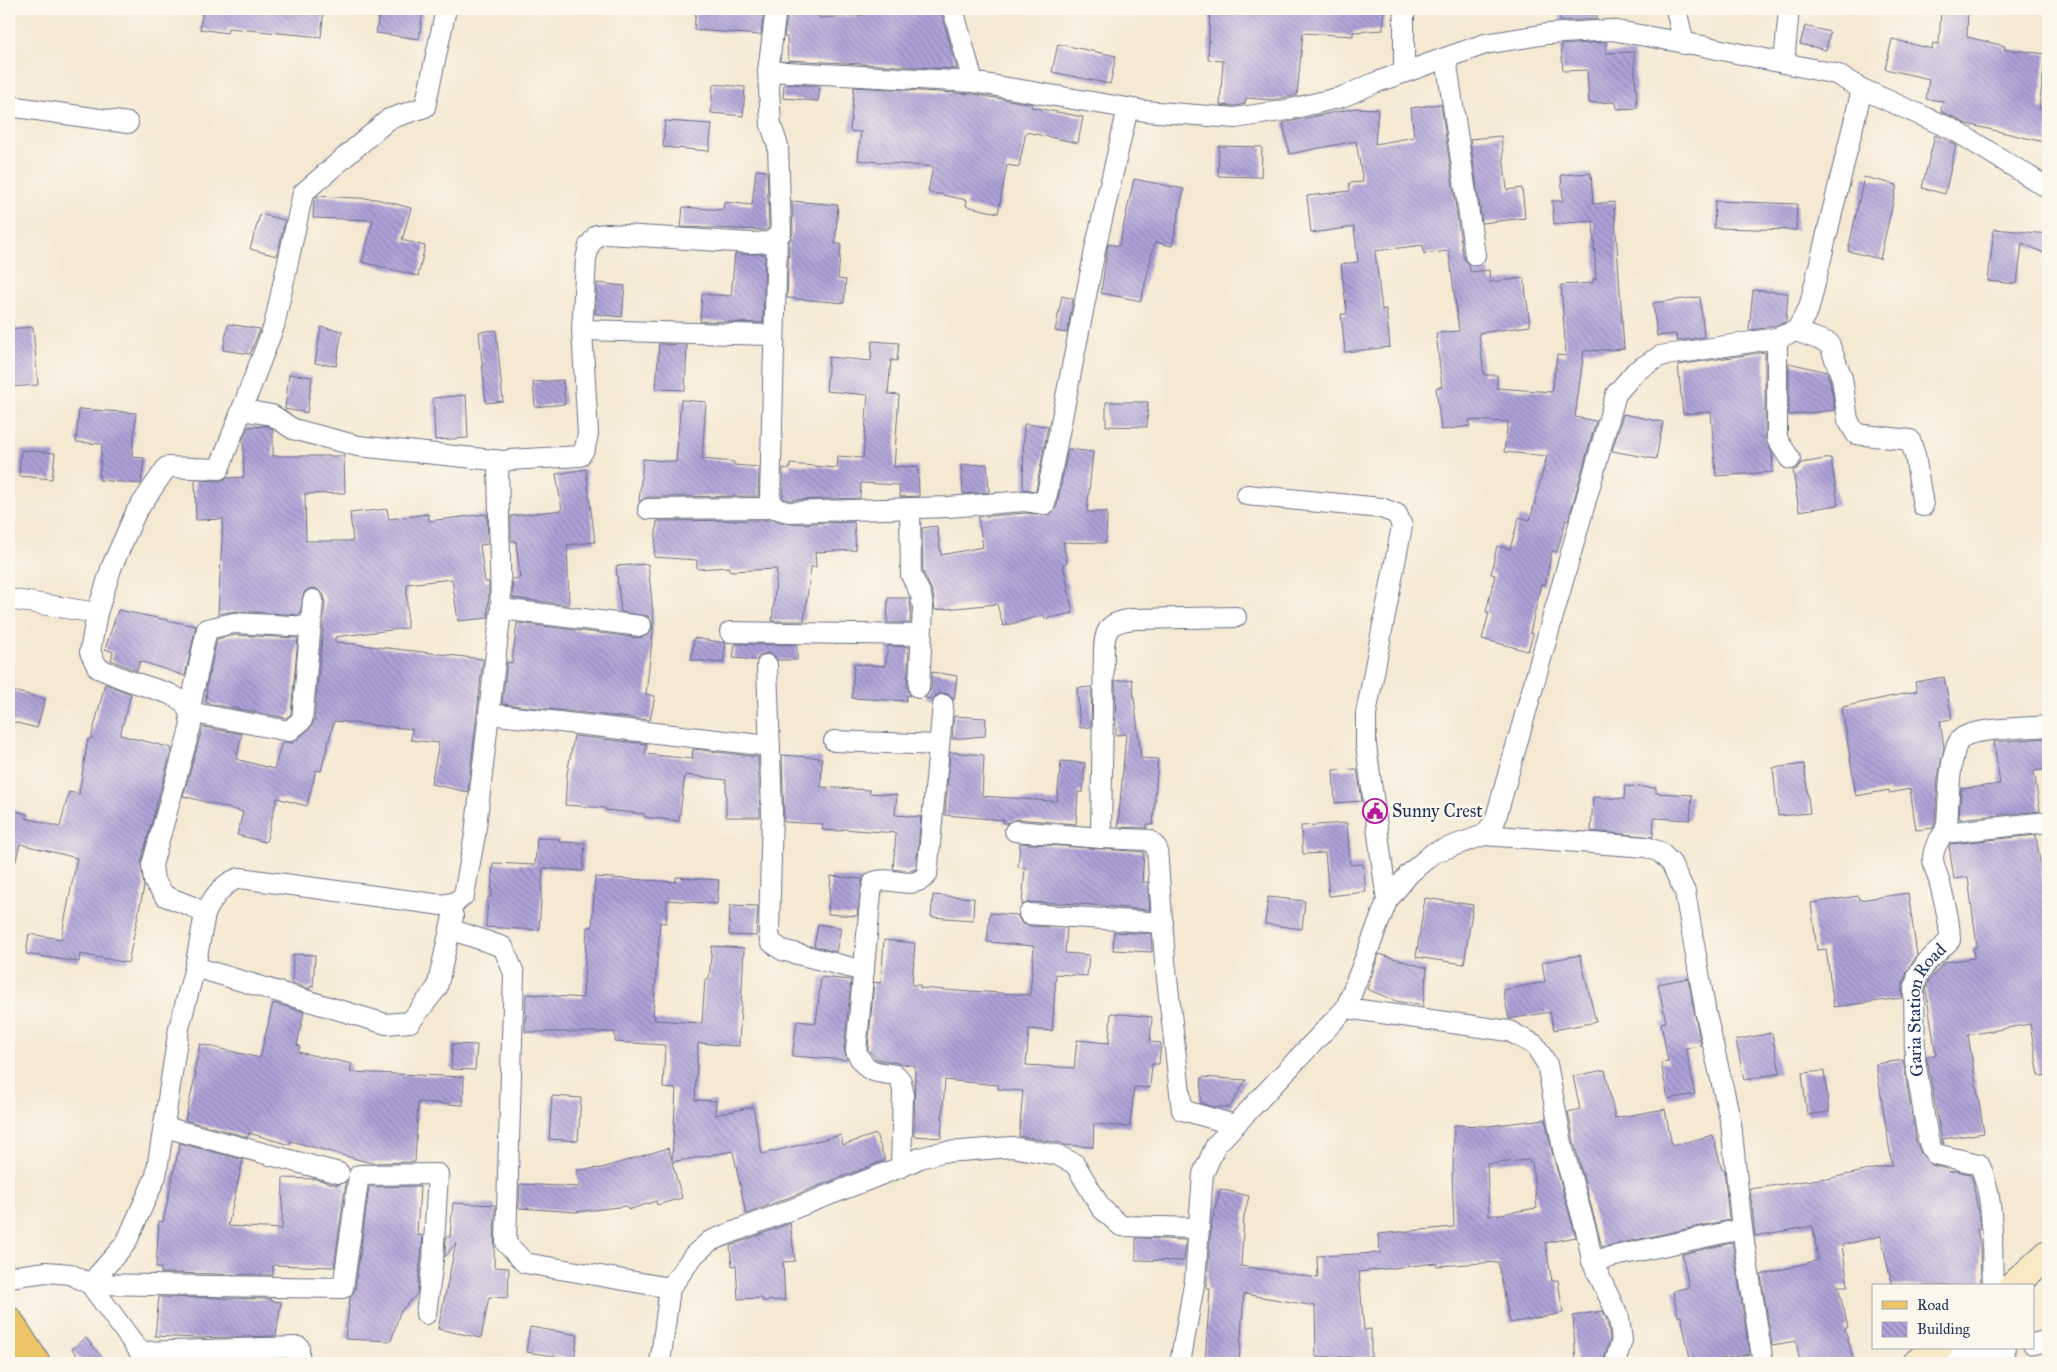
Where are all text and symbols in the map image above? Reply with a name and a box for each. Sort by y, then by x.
public building icon: Sunny Crest [1362,798,1388,824]
place label: Sunny Crest [1392,800,1483,822]
street label: Garia Station Road [1903,939,1951,1079]
legend [1872,1284,2034,1350]
text: Road [1917,1296,1949,1314]
text: Building [1917,1320,1971,1338]

